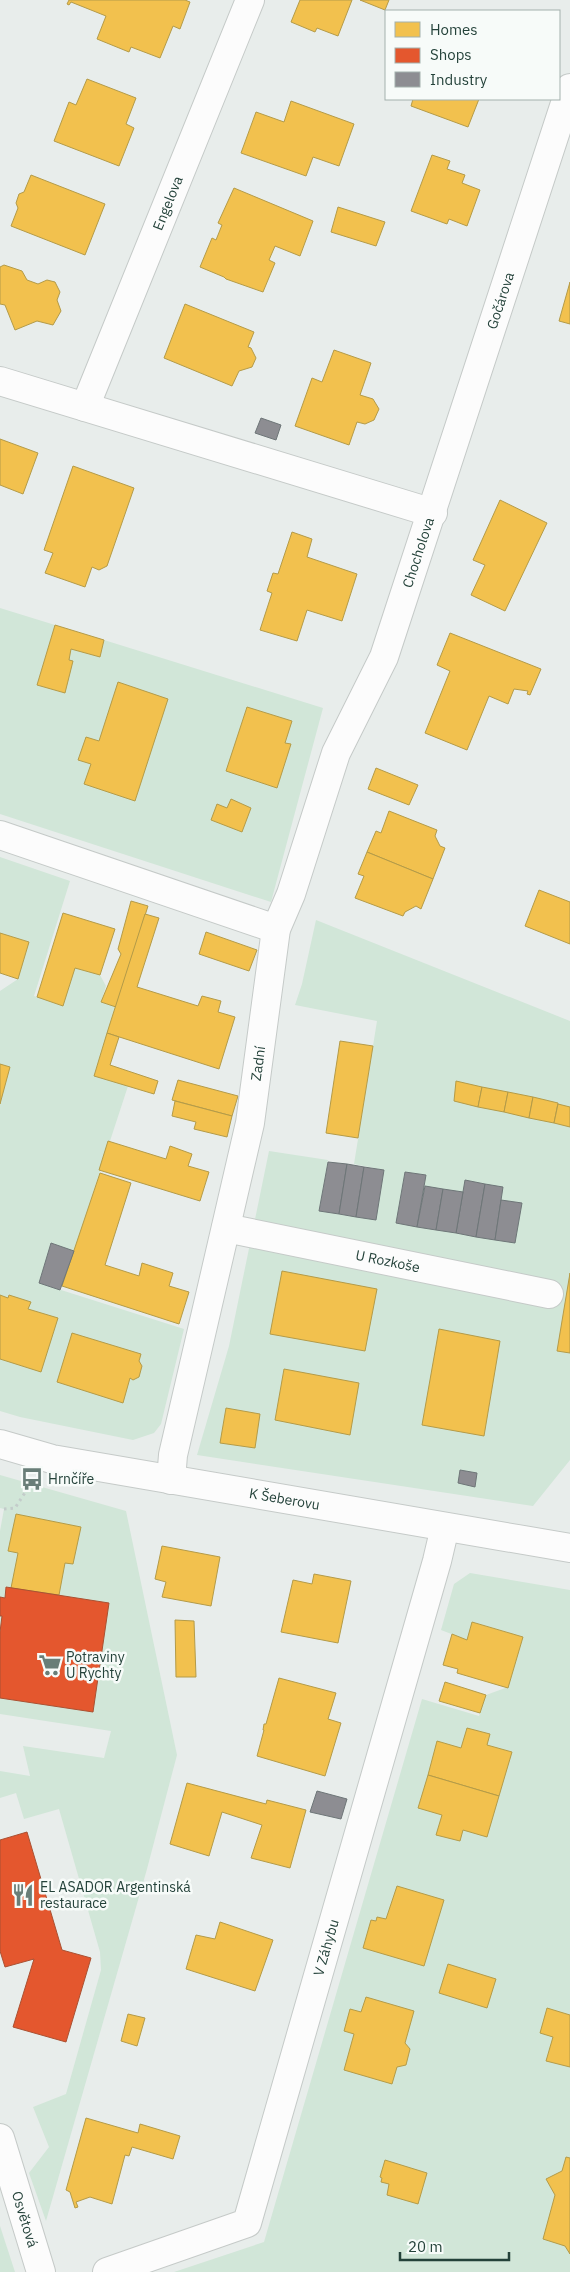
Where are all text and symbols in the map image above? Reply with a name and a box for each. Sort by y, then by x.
legend [385,10,560,100]
text: Homes [430,20,478,39]
text: Shops [430,45,472,64]
text: Industry [430,70,488,89]
street label: Engelova [149,173,187,233]
street label: Gočárova [483,269,518,332]
street label: Chocholova [398,514,438,590]
street label: Zadní [247,1044,269,1082]
street label: U Rozkoše [354,1246,422,1276]
bus stop icon: Hrnčíře [19,1466,45,1492]
place label: Hrnčíře [48,1470,95,1488]
street label: K Šeberovu [248,1484,321,1514]
place label: Potraviny U Rychty [66,1648,125,1682]
supermarket icon: Potraviny U Rychty [37,1652,63,1678]
place label: EL ASADOR Argentinská restaurace [40,1878,191,1912]
restaurant icon: EL ASADOR Argentinská restaurace [10,1882,36,1908]
street label: V Záhybu [309,1917,343,1978]
street label: Osvětová [8,2189,42,2250]
scale bar [400,2230,509,2262]
text: 20 m [408,2237,443,2256]

